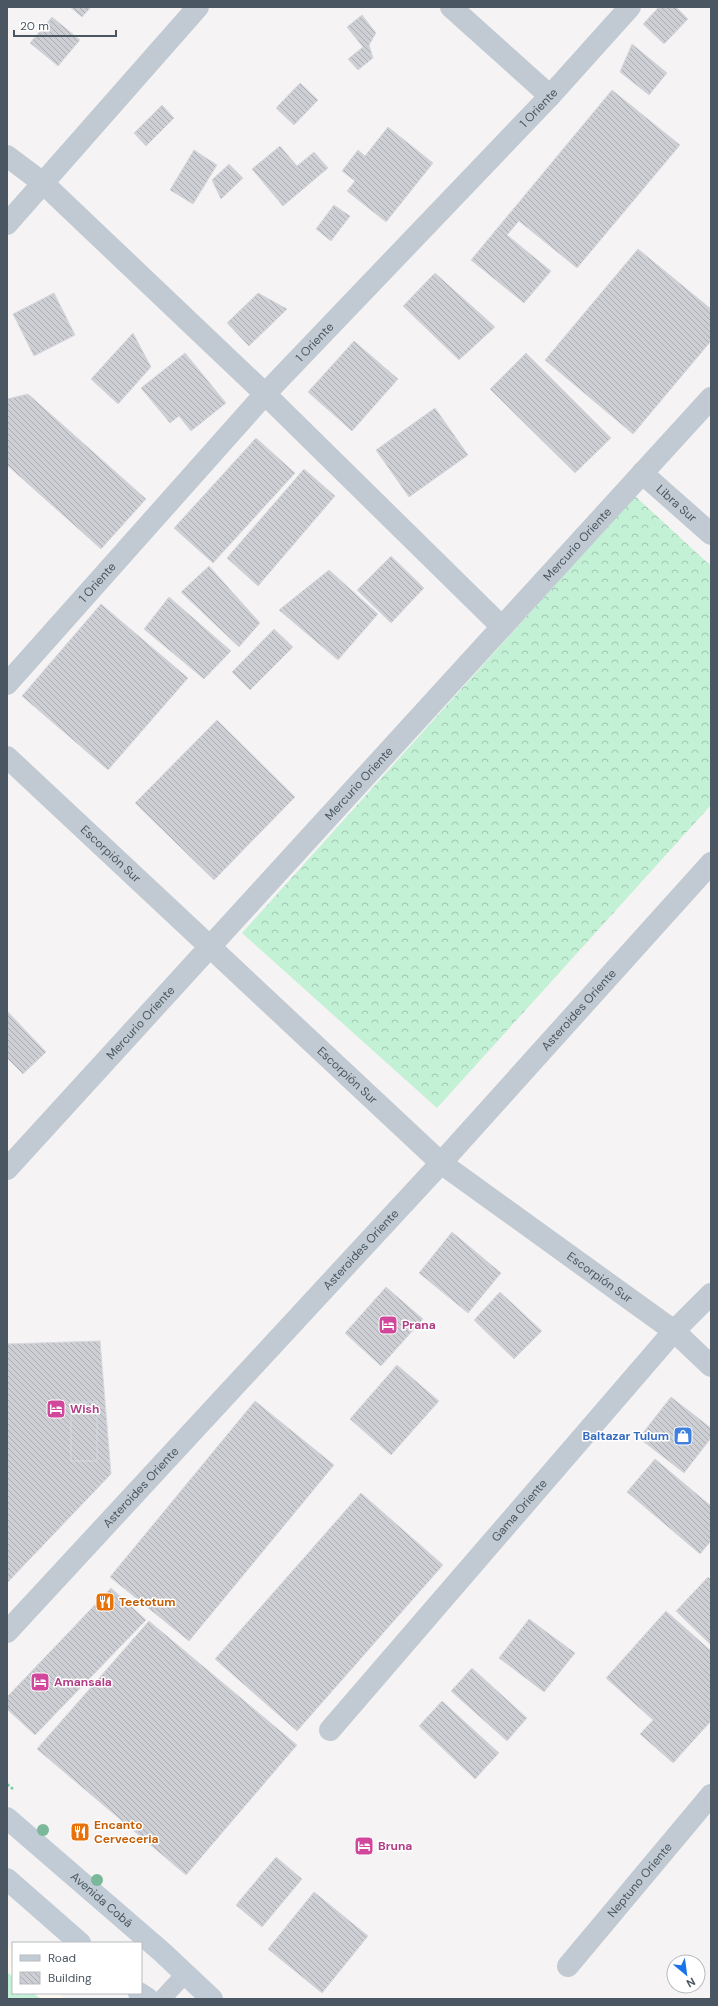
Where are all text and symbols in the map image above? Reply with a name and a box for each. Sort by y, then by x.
scale bar [14,12,116,38]
text: 20 m [20,18,49,34]
street label: 1 Oriente [516,85,561,131]
street label: 1 Oriente [292,319,337,365]
street label: Libra Sur [653,481,701,526]
street label: Mercurio Oriente [540,504,615,584]
street label: 1 Oriente [75,559,120,606]
street label: Mercurio Oriente [321,743,397,824]
street label: Escorpión Sur [77,822,145,887]
street label: Asteroides Oriente [538,965,620,1054]
street label: Mercurio Oriente [103,982,178,1063]
street label: Escorpión Sur [314,1043,381,1108]
street label: Asteroides Oriente [319,1206,402,1293]
street label: Escorpión Sur [564,1248,636,1307]
hotel icon: Prana [377,1314,399,1336]
place label: Prana [402,1317,436,1333]
hotel icon: Wish [45,1398,67,1420]
place label: Wish [70,1401,99,1417]
shop icon: Baltazar Tulum [672,1425,694,1447]
place label: Baltazar Tulum [582,1428,669,1444]
street label: Asteroides Oriente [99,1443,182,1531]
street label: Gama Oriente [488,1476,551,1545]
restaurant icon: Teetotum [94,1591,116,1613]
place label: Teetotum [119,1594,175,1610]
hotel icon: Amansala [29,1671,51,1693]
place label: Amansala [54,1674,112,1690]
place label: Encanto Cerveceria [94,1817,158,1847]
restaurant icon: Encanto Cerveceria [69,1821,91,1843]
hotel icon: Bruna [353,1835,375,1857]
place label: Bruna [378,1838,412,1854]
street label: Neptuno Oriente [604,1839,676,1921]
street label: Avenida Cobá [67,1869,136,1931]
legend [12,1942,142,1994]
text: Road [48,1950,76,1966]
north arrow [666,1954,706,1994]
text: Building [48,1970,92,1986]
text: N [684,1975,698,1991]

